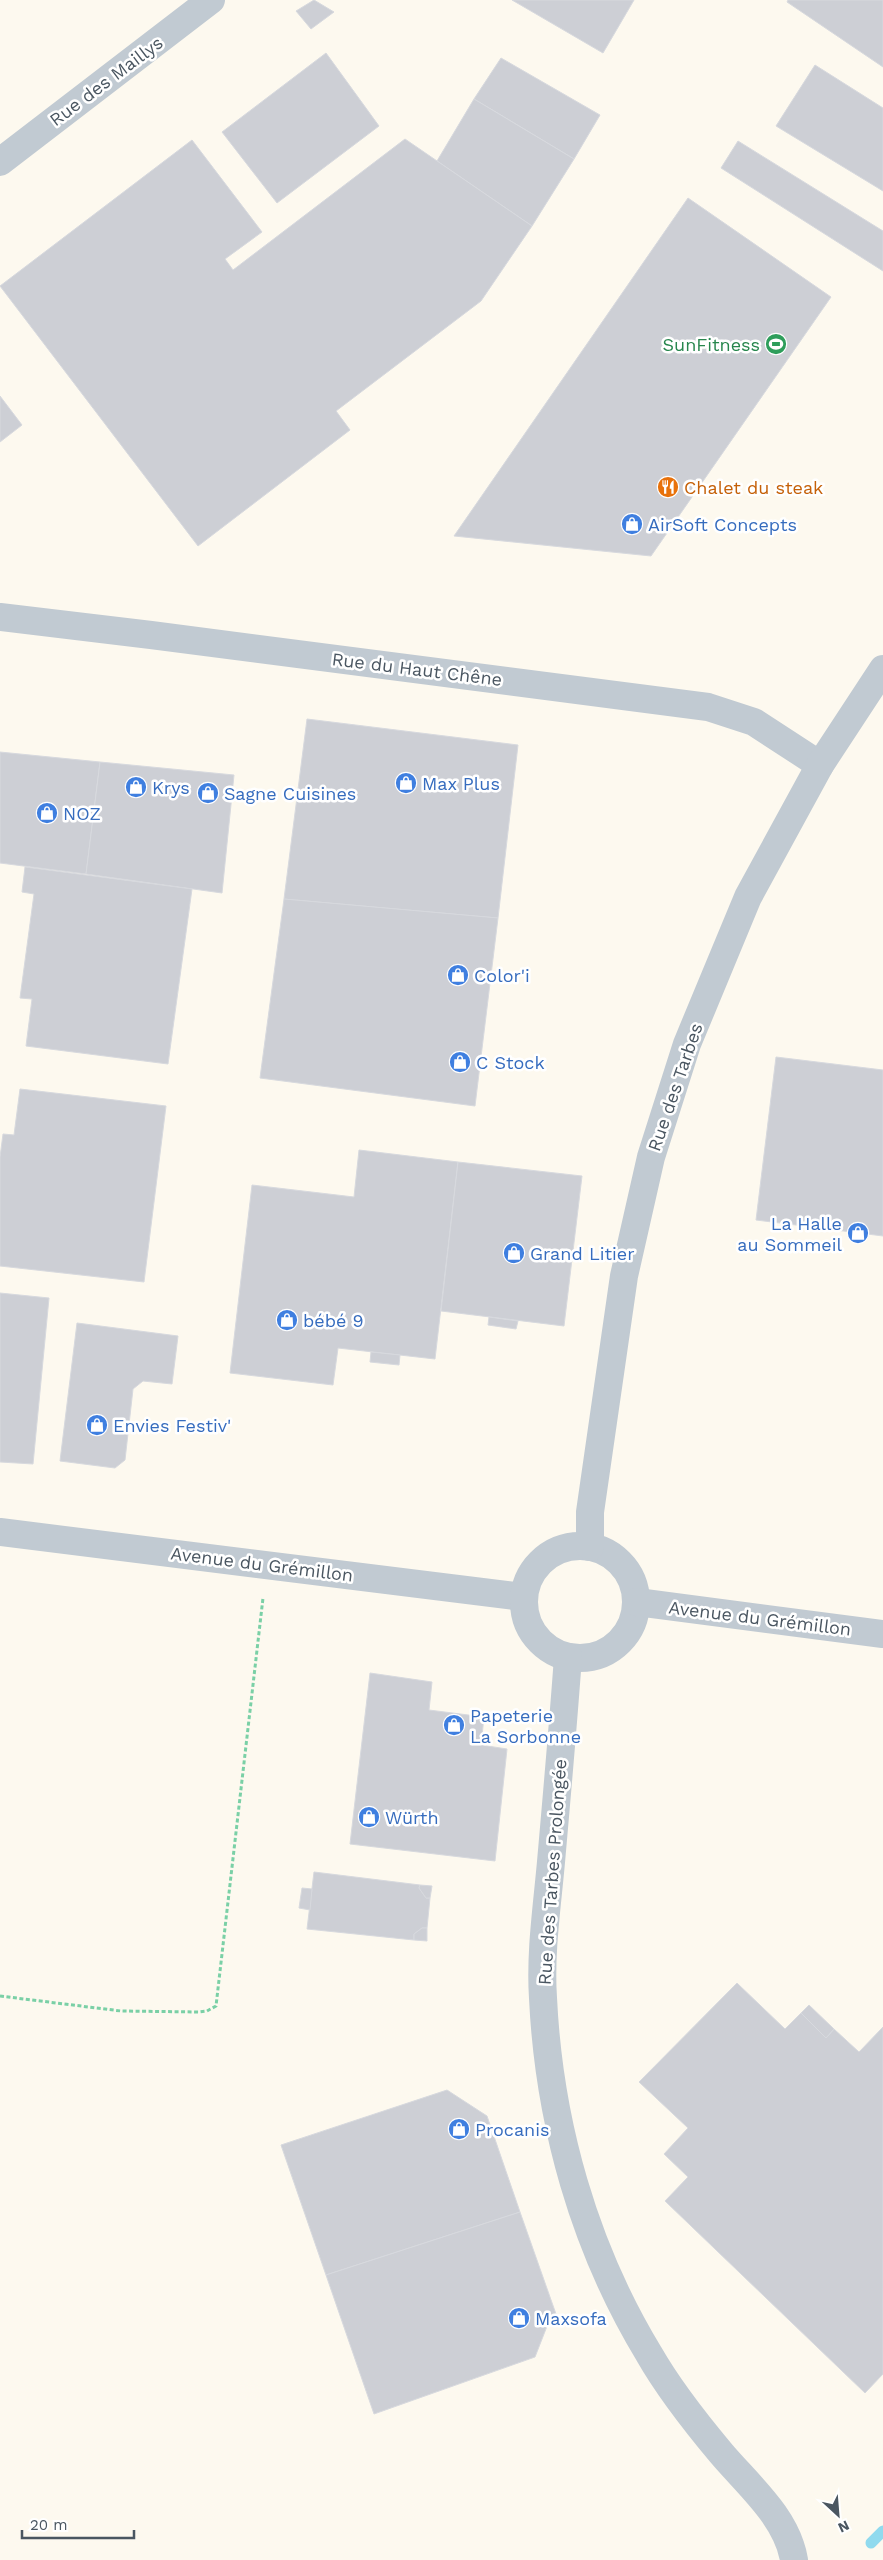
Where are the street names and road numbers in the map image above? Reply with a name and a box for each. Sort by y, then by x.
street label: Rue des Maillys [45,32,167,130]
street label: Rue du Haut Chêne [331,648,503,690]
street label: Rue des Tarbes [643,1020,707,1154]
street label: Avenue du Grémillon [170,1542,354,1586]
street label: Avenue du Grémillon [668,1596,852,1640]
street label: Rue des Tarbes Prolongée [534,1758,570,1986]

